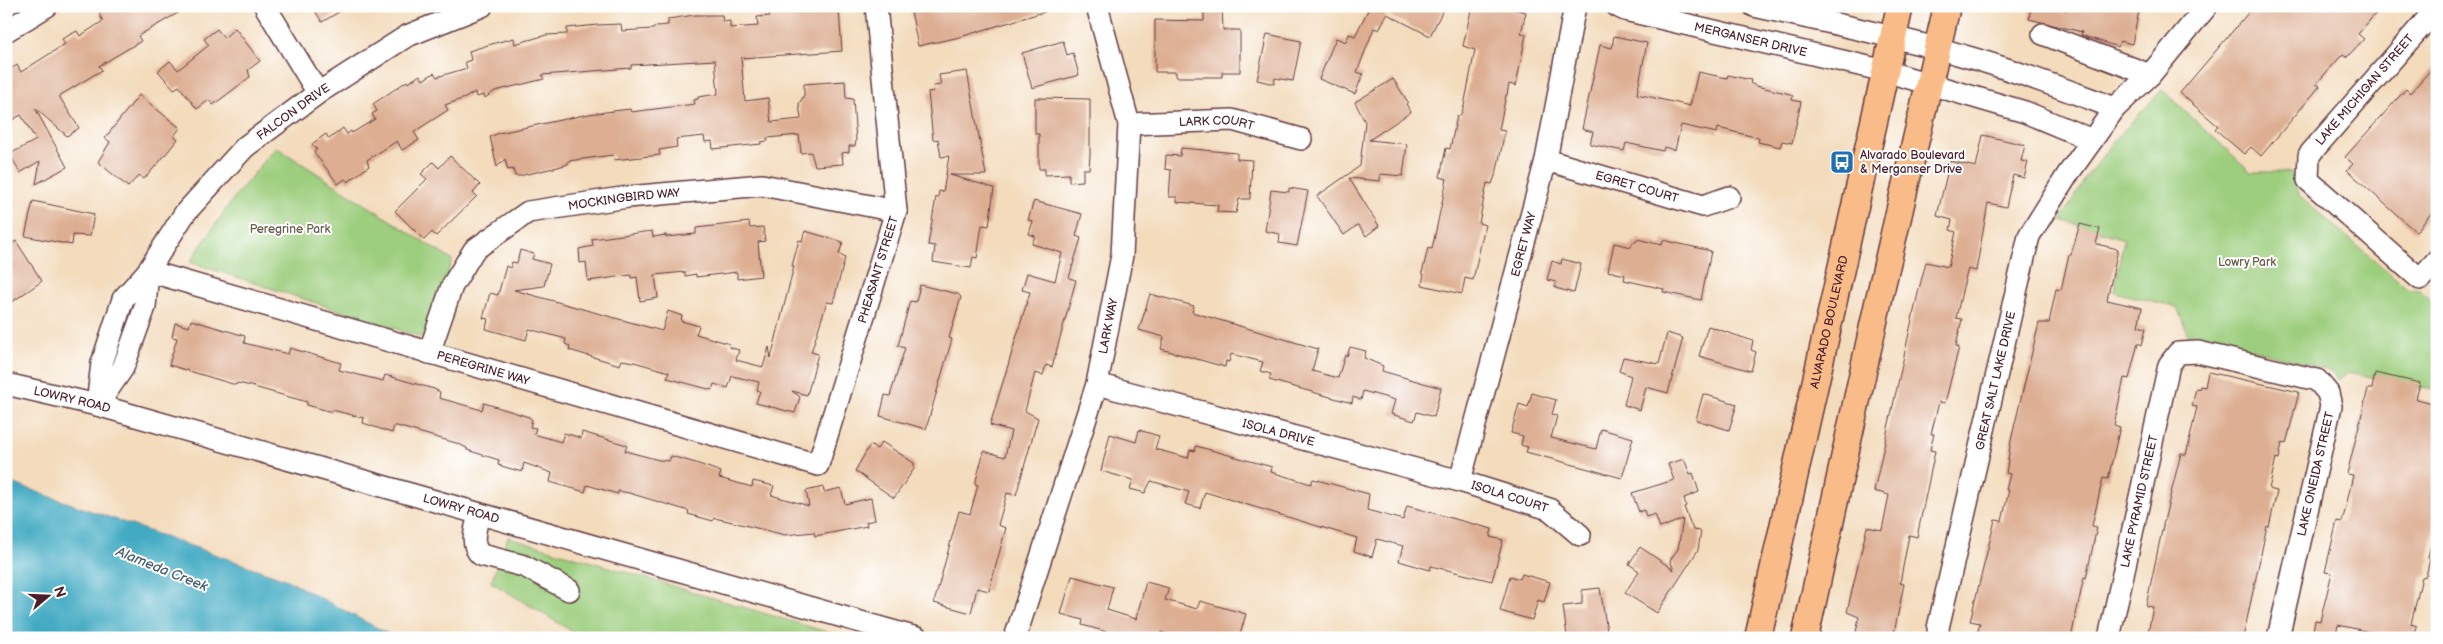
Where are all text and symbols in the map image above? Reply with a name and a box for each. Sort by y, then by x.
street label: MERGANSER DRIVE [1693,19,1809,60]
street label: LAKE MICHIGAN STREET [2313,31,2418,149]
street label: FALCON DRIVE [254,80,333,143]
street label: LARK COURT [1179,112,1257,134]
place label: Alvarado Boulevard & Merganser Drive [1860,148,1965,177]
bus stop icon: Alvarado Boulevard & Merganser Drive [1829,149,1855,175]
street label: EGRET COURT [1594,167,1681,206]
street label: MOCKINGBIRD WAY [567,185,682,213]
street label: EGRET WAY [1508,209,1540,278]
street label: PHEASANT STREET [855,213,902,325]
park label: Peregrine Park [250,222,330,237]
street label: ALVARADO BOULEVARD [1807,254,1851,390]
park label: Lowry Park [2218,255,2276,270]
street label: LARK WAY [1096,296,1121,355]
street label: GREAT SALT LAKE DRIVE [1972,310,2019,452]
street label: PEREGRINE WAY [435,348,532,389]
street label: LOWRY ROAD [32,383,113,416]
street label: LAKE ONEIDA STREET [2294,409,2338,538]
street label: ISOLA DRIVE [1241,416,1316,449]
street label: LAKE PYRAMID STREET [2117,433,2161,569]
street label: ISOLA COURT [1469,478,1551,516]
street label: LOWRY ROAD [421,491,501,527]
water label: Alameda Creek [113,543,211,596]
north arrow [22,572,72,622]
text: N [50,584,70,600]

